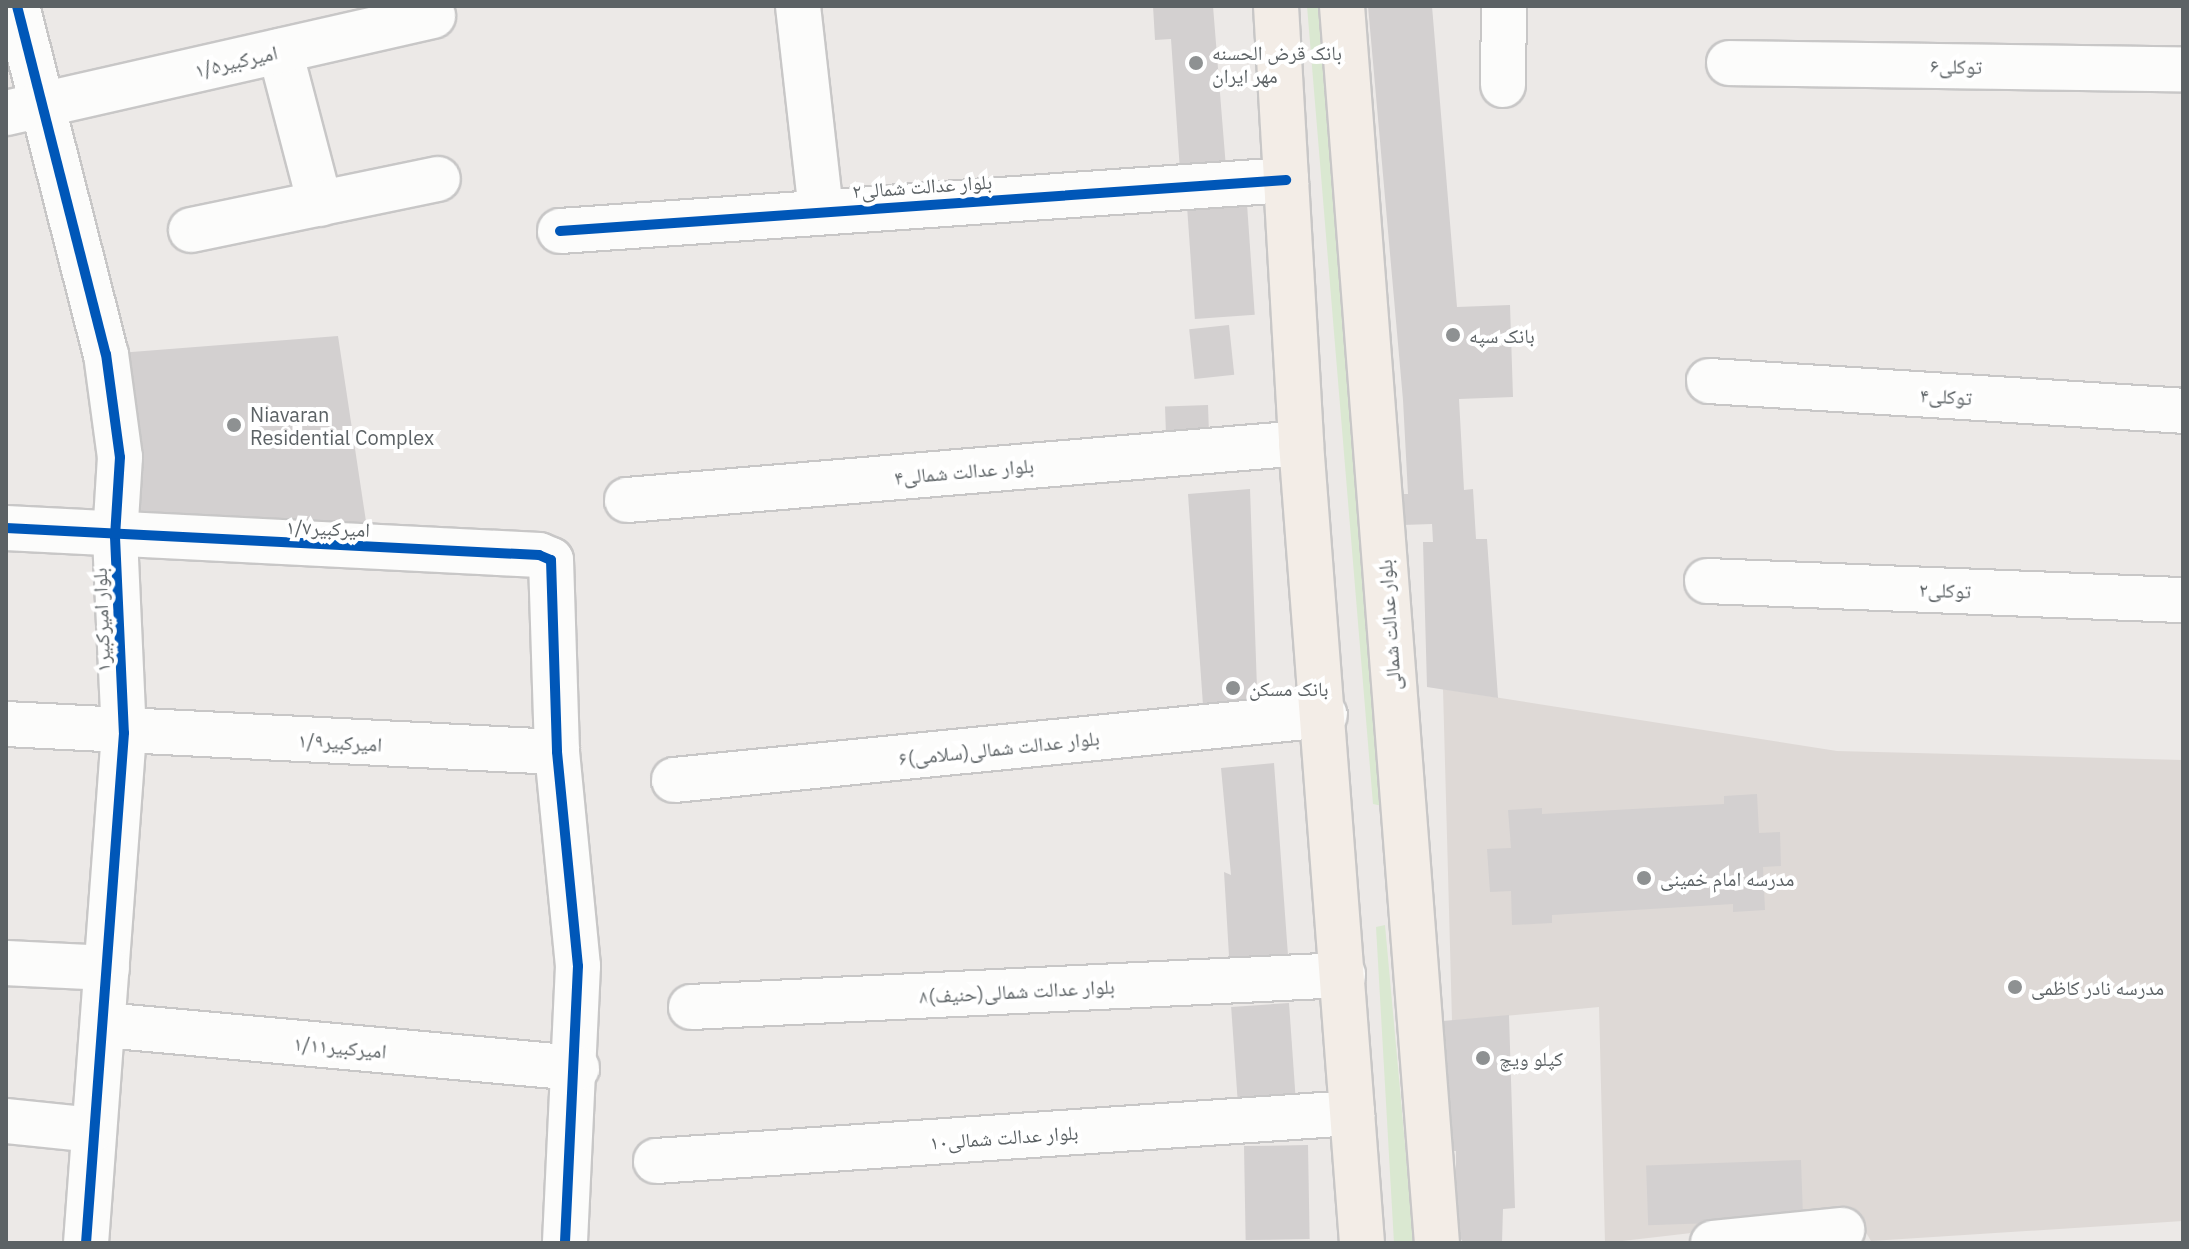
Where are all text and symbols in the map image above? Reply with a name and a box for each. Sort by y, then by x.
street label: امیرکبیر۱/۵ [192,40,280,82]
place label: بانک قرض الحسنه مهر ایران [1212,40,1342,87]
marker: بانک قرض الحسنه مهر ایران [1187,54,1205,72]
street label: توکلی۶ [1930,54,1982,78]
street label: بلوار عدالت شمالی۲ [851,169,993,203]
place label: بانک سپه [1469,323,1535,347]
marker: بانک سپه [1444,326,1462,344]
street label: توکلی۴ [1919,382,1973,410]
place label: Niavaran Residential Complex [250,402,434,449]
marker: Niavaran Residential Complex [225,416,243,434]
street label: بلوار عدالت شمالی۴ [893,453,1035,489]
street label: امیرکبیر۱/۷ [286,515,370,541]
street label: بلوار عدالت شمالی [1372,559,1406,691]
street label: بلوار امیرکبیر۱ [87,567,115,673]
street label: توکلی۲ [1919,577,1971,603]
place label: بانک مسکن [1249,676,1329,700]
marker: بانک مسکن [1224,679,1242,697]
street label: ۶بلوار عدالت شمالی(سلامی) [897,726,1101,770]
street label: امیرکبیر۱/۹ [297,728,383,756]
place label: مدرسه امام خمینی [1660,866,1794,890]
marker: مدرسه امام خمینی [1635,869,1653,887]
street label: ۸بلوار عدالت شمالی(حنیف) [919,974,1115,1008]
place label: مدرسه نادر کاظمی [2031,975,2164,999]
marker: مدرسه نادر کاظمی [2006,978,2024,996]
street label: امیرکبیر۱/۱۱ [293,1031,387,1063]
place label: کپلو ویچ [1499,1046,1563,1070]
marker: کپلو ویچ [1474,1049,1492,1067]
street label: بلوار عدالت شمالی۱۰ [929,1120,1079,1154]

